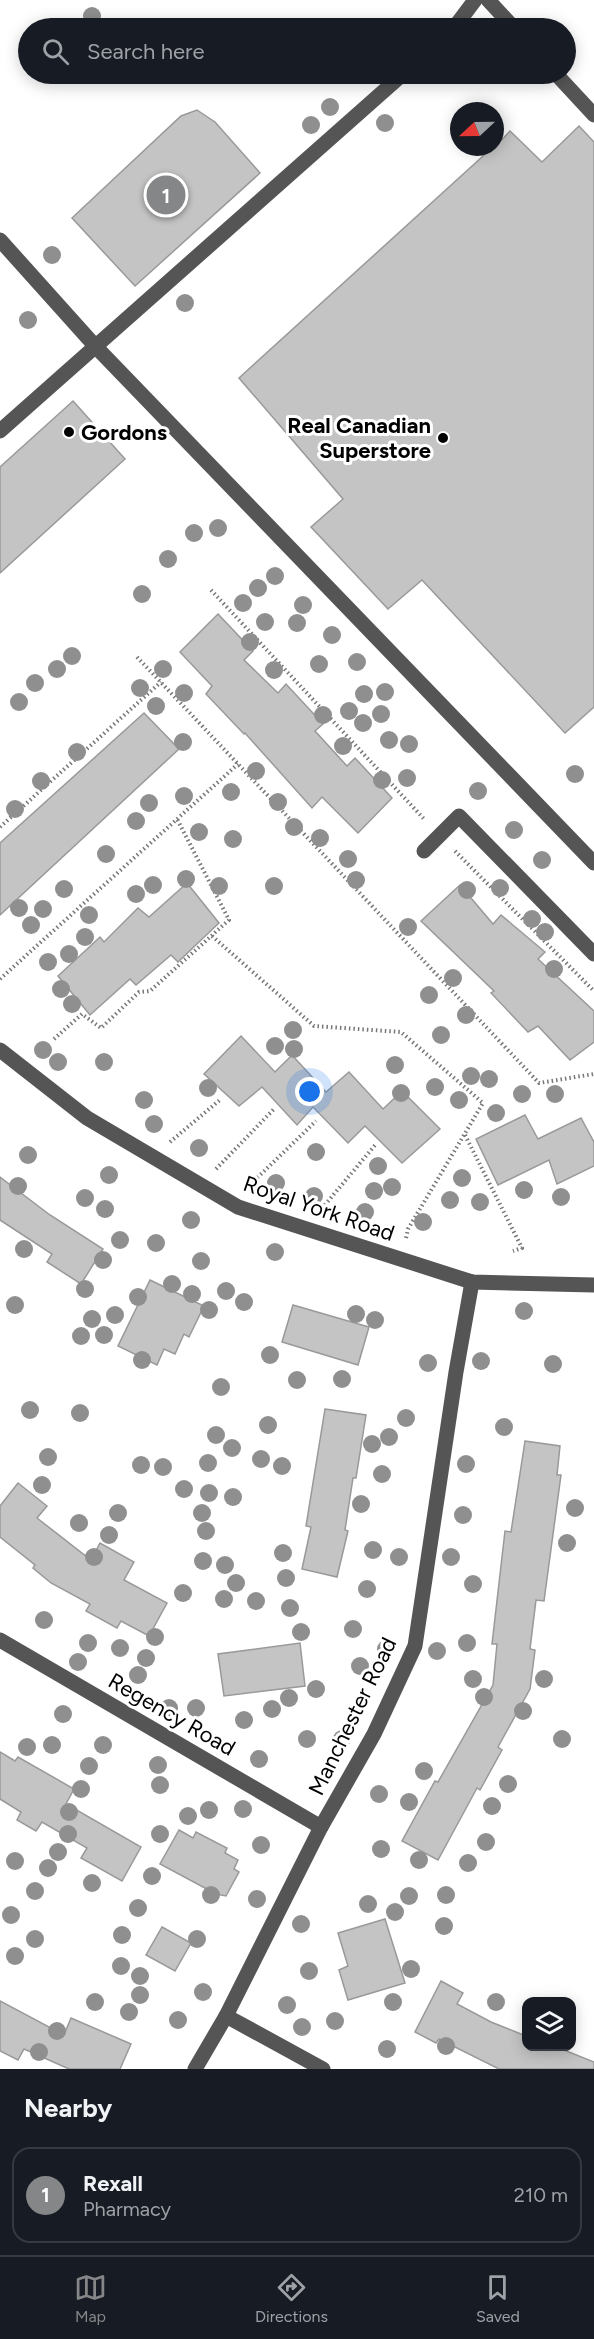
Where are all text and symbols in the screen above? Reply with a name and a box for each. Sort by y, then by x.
search box [18,18,576,84]
icon: search [39,35,72,68]
text: Search here [87,38,205,65]
north arrow [450,102,504,156]
pin: 1 [146,172,186,218]
place label: Real Canadian Superstore [287,412,431,464]
place label: Gordons [81,419,167,446]
marker: Gordons [62,425,76,439]
marker: Real Canadian Superstore [436,431,450,445]
your location [295,1077,324,1106]
street label: Royal York Road [240,1170,398,1247]
street label: Manchester Road [303,1633,402,1800]
street label: Regency Road [103,1667,240,1762]
map controls [522,1997,576,2051]
button: layers [522,1997,576,2051]
text: Nearby [24,2092,112,2124]
text: Rexall [83,2170,143,2197]
text: 1 [41,2183,50,2207]
text: 210 m [514,2183,568,2207]
text: Pharmacy [83,2197,171,2221]
tab: Map [74,2271,107,2326]
tab: Directions [255,2271,328,2326]
tab: Saved [476,2271,520,2326]

